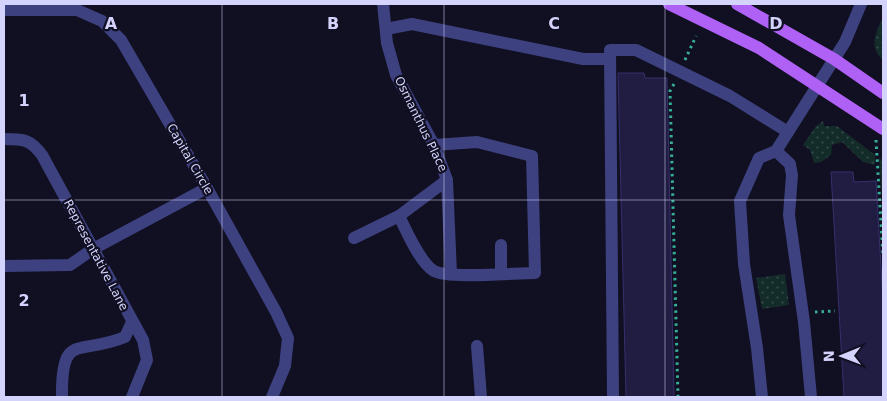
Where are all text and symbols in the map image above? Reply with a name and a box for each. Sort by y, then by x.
text: A [105,14,118,33]
text: B [327,14,339,33]
text: C [548,14,560,33]
text: D [769,14,783,33]
street label: Osmanthus Place [392,74,450,174]
text: 1 [18,91,30,110]
street label: Capital Circle [164,121,216,197]
street label: Representative Lane [61,197,131,313]
text: 2 [18,291,30,310]
north arrow [817,331,867,381]
text: N [821,350,837,362]

